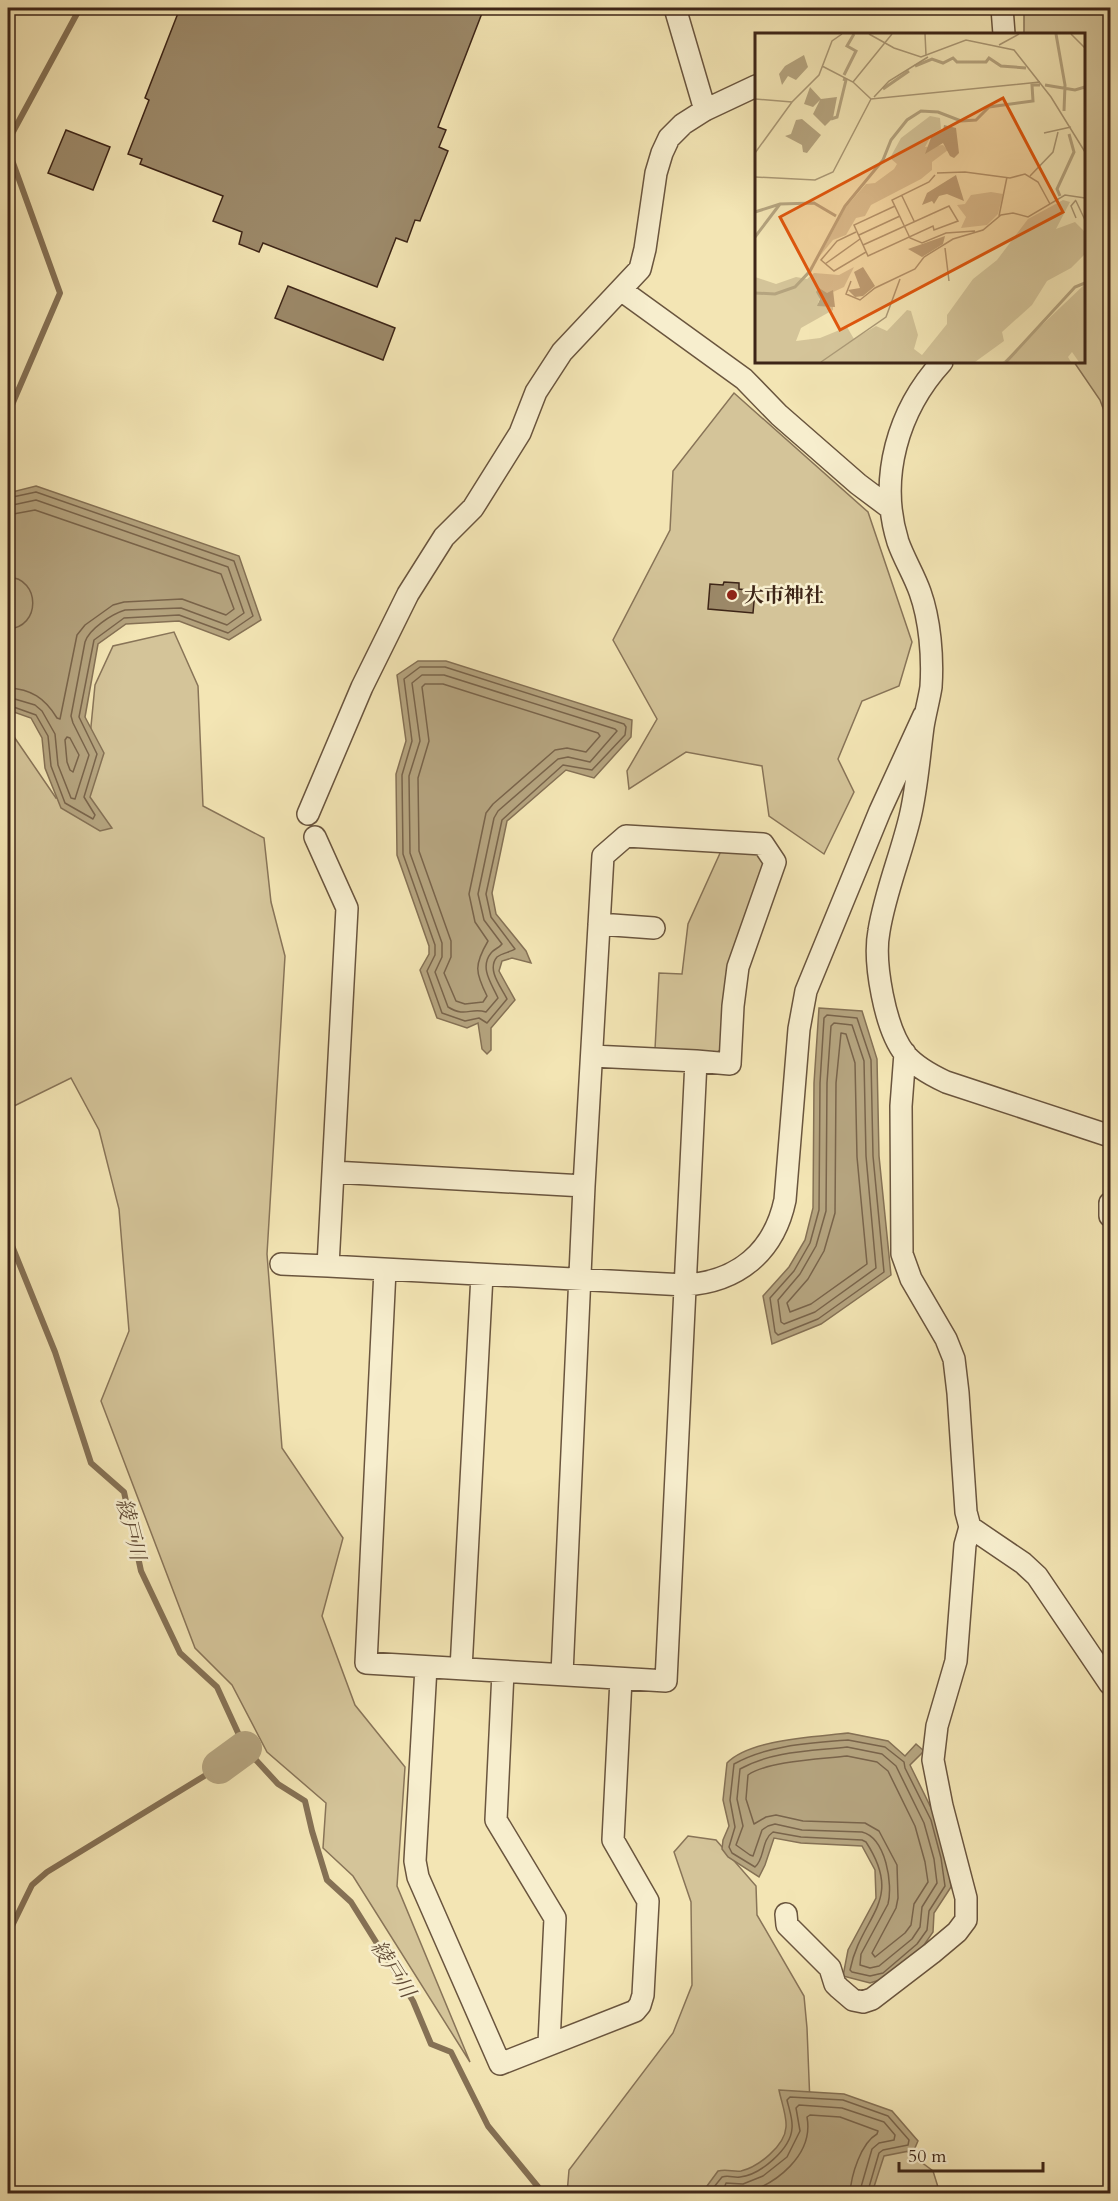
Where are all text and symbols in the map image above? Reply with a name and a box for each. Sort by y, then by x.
inset map [755,33,1085,363]
place label: 大市神社 [744,582,824,609]
marker: 大市神社 [725,588,739,602]
water label: 綾戸川 [109,1495,153,1565]
water label: 綾戸川 [364,1935,423,2005]
scale bar [899,2135,1043,2173]
text: 50 m [908,2144,947,2169]

